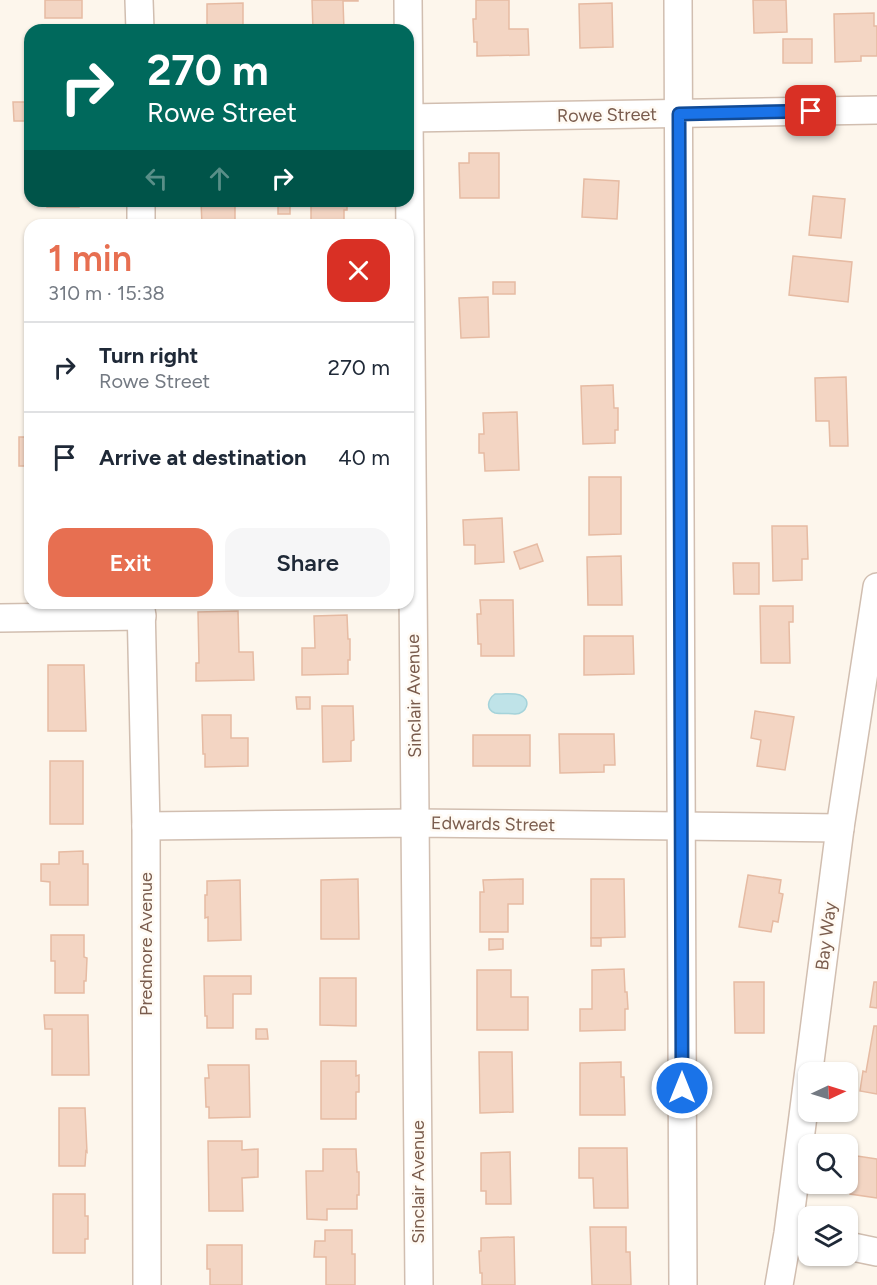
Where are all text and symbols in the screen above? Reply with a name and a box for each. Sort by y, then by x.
text: 270 m [147,45,269,96]
icon: right [48,48,126,126]
pin [785,85,836,136]
icon: arrive [794,94,827,127]
text: Rowe Street [147,96,297,129]
street label: Rowe Street [557,103,657,127]
icon: left [140,162,173,195]
icon: ahead [203,162,236,195]
icon: right [266,162,299,195]
text: 1 min [48,237,132,280]
button: close [327,239,390,302]
text: 310 m · 15:38 [48,281,165,305]
text: Turn right [99,342,198,369]
icon: right [48,351,81,384]
text: 270 m [328,354,390,381]
text: Rowe Street [99,369,210,393]
icon: arrive [48,441,81,474]
text: Arrive at destination [99,444,307,471]
text: 40 m [338,444,390,471]
button: Exit [48,528,213,597]
button: Share [225,528,390,597]
street label: Sinclair Avenue [402,634,426,758]
street label: Edwards Street [431,812,555,836]
street label: Predmore Avenue [135,872,157,1016]
street label: Bay Way [811,900,841,972]
position arrow [650,1056,714,1120]
north arrow [798,1062,858,1122]
map controls [798,1062,858,1266]
street label: Sinclair Avenue [407,1120,429,1244]
button: search [798,1134,858,1194]
button: layers [798,1206,858,1266]

